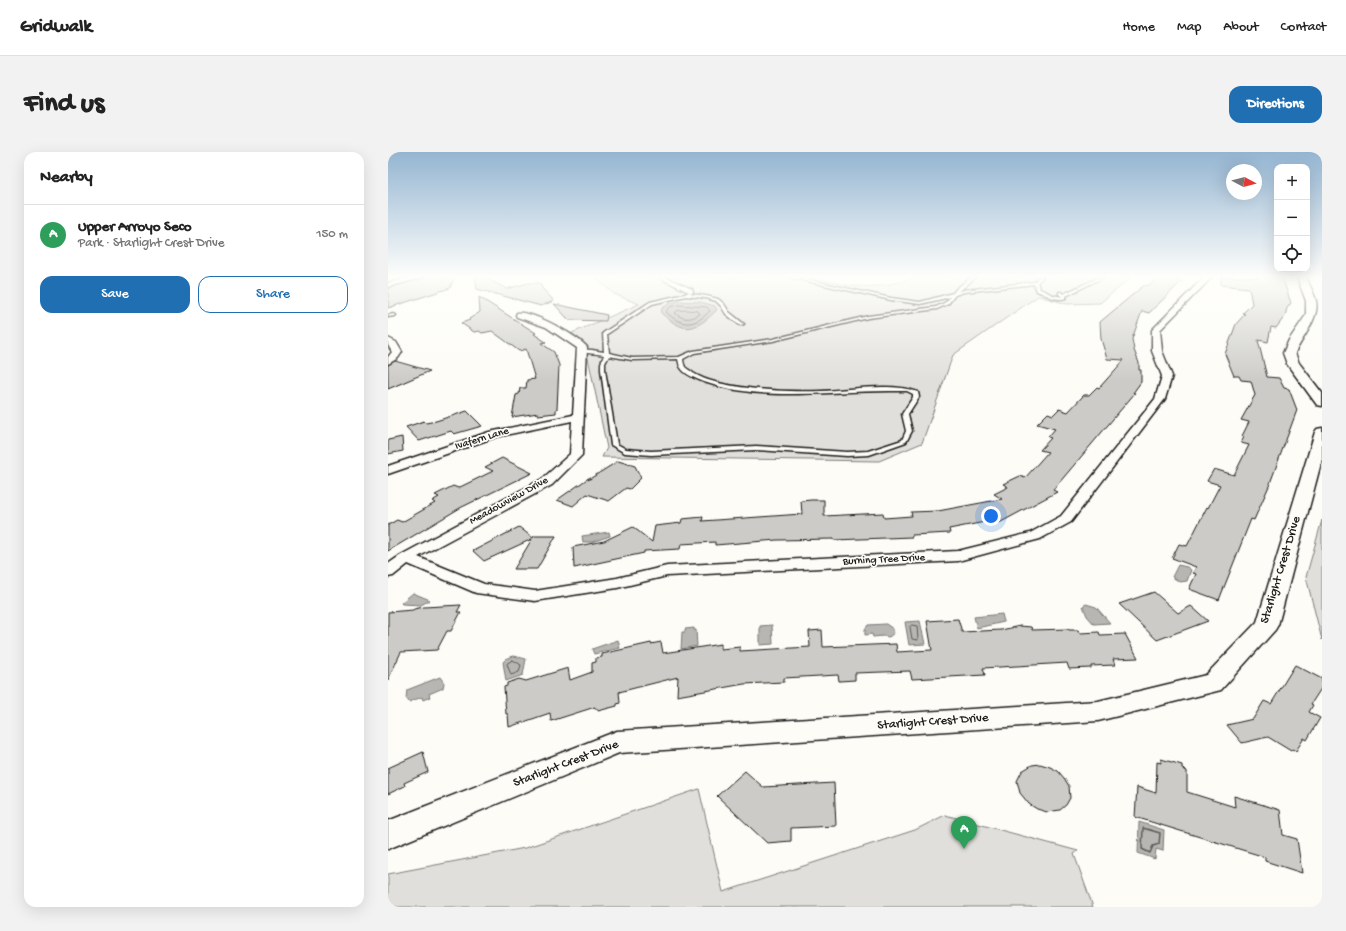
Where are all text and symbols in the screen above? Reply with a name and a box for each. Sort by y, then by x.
text: Gridwalk [20,16,92,39]
text: Home [1123,19,1155,36]
text: Map [1177,19,1201,36]
text: About [1223,19,1259,36]
text: Contact [1281,19,1326,36]
button: Directions [1229,86,1322,123]
text: Find us [24,88,104,121]
north arrow [1226,164,1262,200]
map controls [1274,164,1310,272]
button: + [1274,164,1310,200]
text: Nearby [40,168,93,188]
button: − [1274,200,1310,236]
text: Upper Arroyo Seco [78,218,192,236]
text: A [49,227,57,242]
text: 150 m [316,227,348,242]
text: Park · Starlight Crest Drive [78,236,225,251]
button: locate [1274,236,1310,272]
button: Save [40,276,190,313]
button: Share [198,276,348,313]
street label: Ivafern Lane [453,424,511,453]
street label: Meadowview Drive [468,474,551,528]
your location [981,506,1001,526]
street label: Starlight Crest Drive [1258,514,1305,625]
street label: Burning Tree Drive [842,552,926,568]
street label: Starlight Crest Drive [877,711,989,733]
street label: Starlight Crest Drive [511,737,621,791]
pin: A [951,816,977,849]

